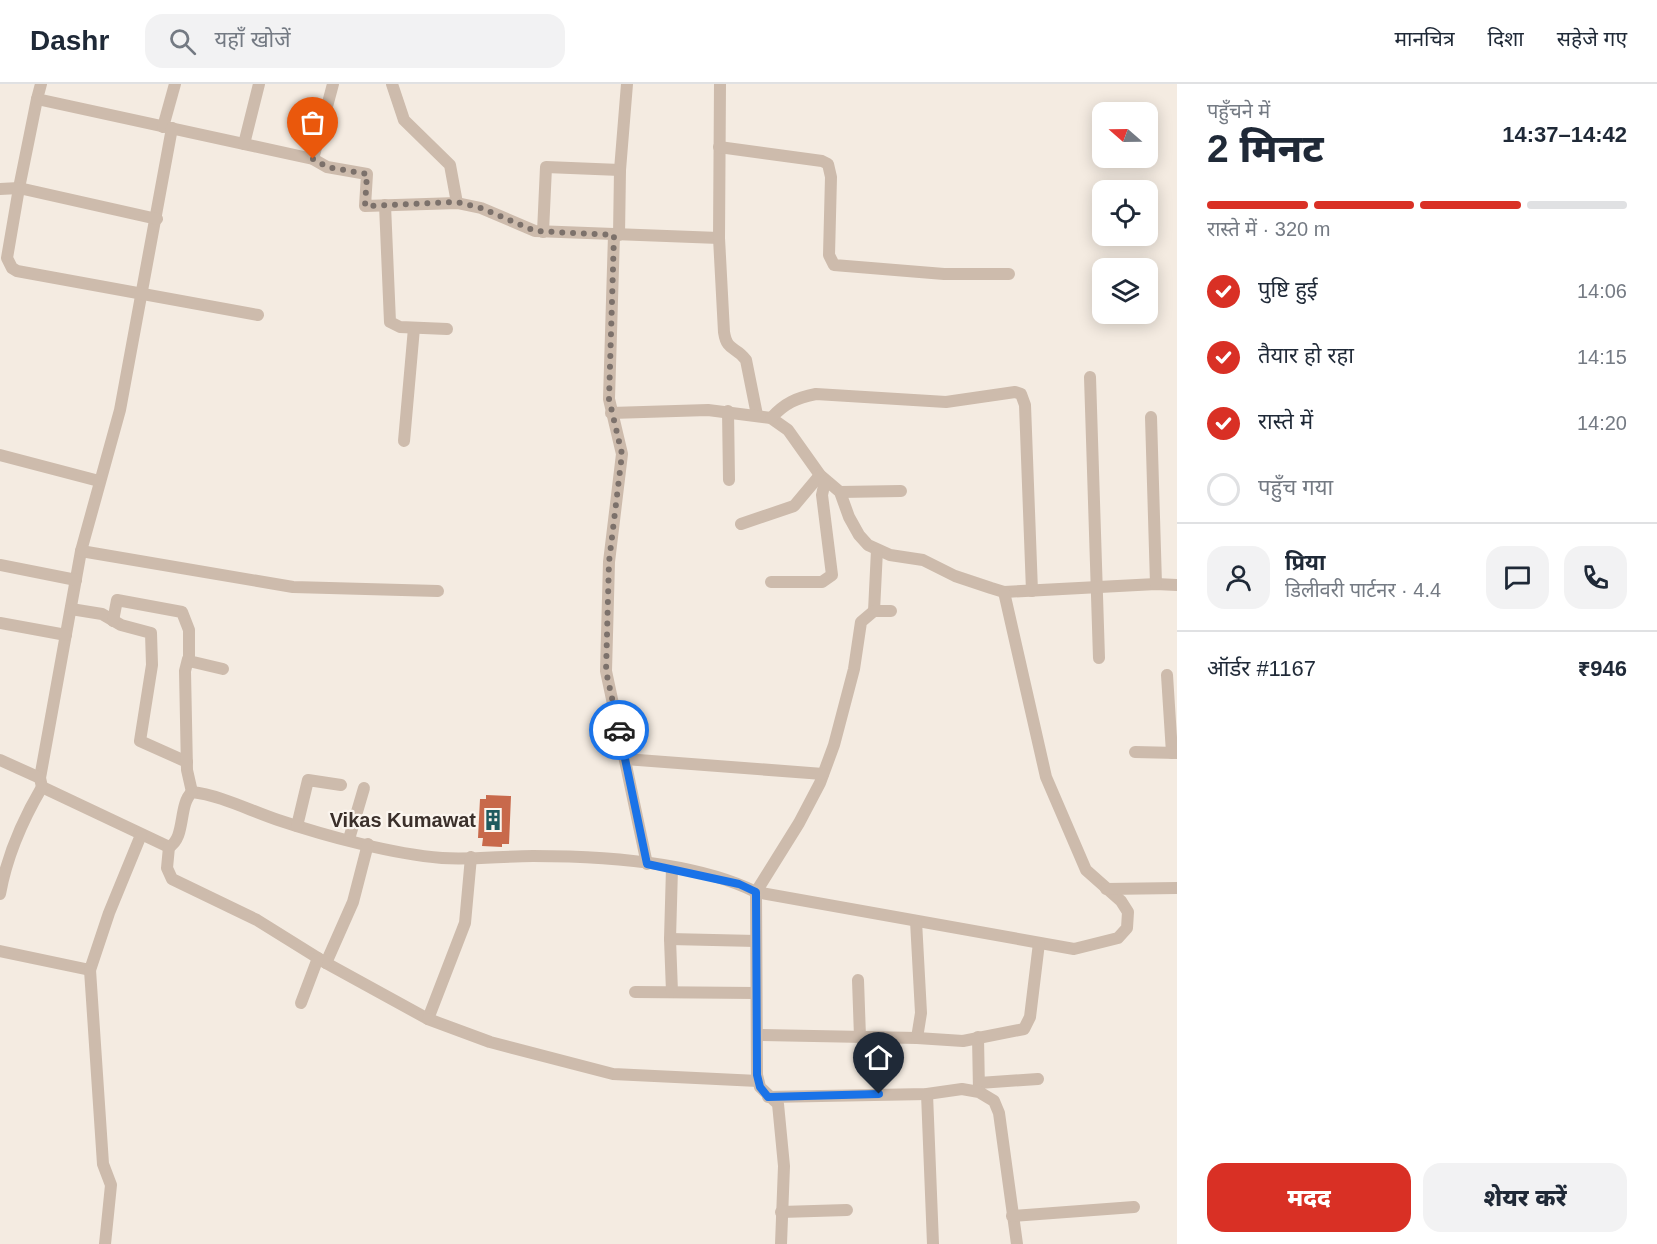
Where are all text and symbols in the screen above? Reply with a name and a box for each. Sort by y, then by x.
search box [145,14,565,68]
text: Dashr [30,25,109,56]
icon: search [166,25,199,58]
text: यहाँ खोजें [214,27,291,52]
text: मानचित्र [1394,27,1454,50]
text: दिशा [1487,27,1524,50]
text: सहेजे गए [1557,27,1627,50]
pin [287,97,338,159]
text: पहुँचने में [1207,100,1270,122]
north arrow [1092,102,1158,168]
map controls [1092,102,1158,324]
icon: bag [296,106,329,139]
text: 14:37–14:42 [1502,122,1627,147]
text: 2 मिनट [1207,127,1324,170]
button: locate [1092,180,1158,246]
text: रास्ते में · 320 m [1207,218,1330,240]
button: layers [1092,258,1158,324]
icon: check [1207,275,1240,308]
text: पुष्टि हुई [1258,277,1318,302]
text: 14:06 [1577,280,1627,302]
icon: check [1207,341,1240,374]
text: तैयार हो रहा [1258,343,1354,368]
text: 14:15 [1577,346,1627,368]
icon: check [1207,407,1240,440]
text: रास्ते में [1258,409,1313,434]
text: 14:20 [1577,412,1627,434]
text: पहुँच गया [1258,475,1333,500]
button: person [1207,546,1270,609]
button: chat [1486,546,1549,609]
button: phone [1564,546,1627,609]
text: प्रिया [1285,550,1325,575]
text: डिलीवरी पार्टनर · 4.4 [1285,579,1441,601]
text: ऑर्डर #1167 [1207,656,1316,681]
text: ₹946 [1578,656,1627,681]
courier [589,700,649,760]
icon: car [603,714,636,747]
building icon: Vikas Kumawat [481,808,505,832]
place label: Vikas Kumawat [330,809,476,831]
pin [853,1032,904,1094]
icon: home [862,1041,895,1074]
button: मदद [1207,1163,1411,1232]
button: शेयर करें [1423,1163,1627,1232]

